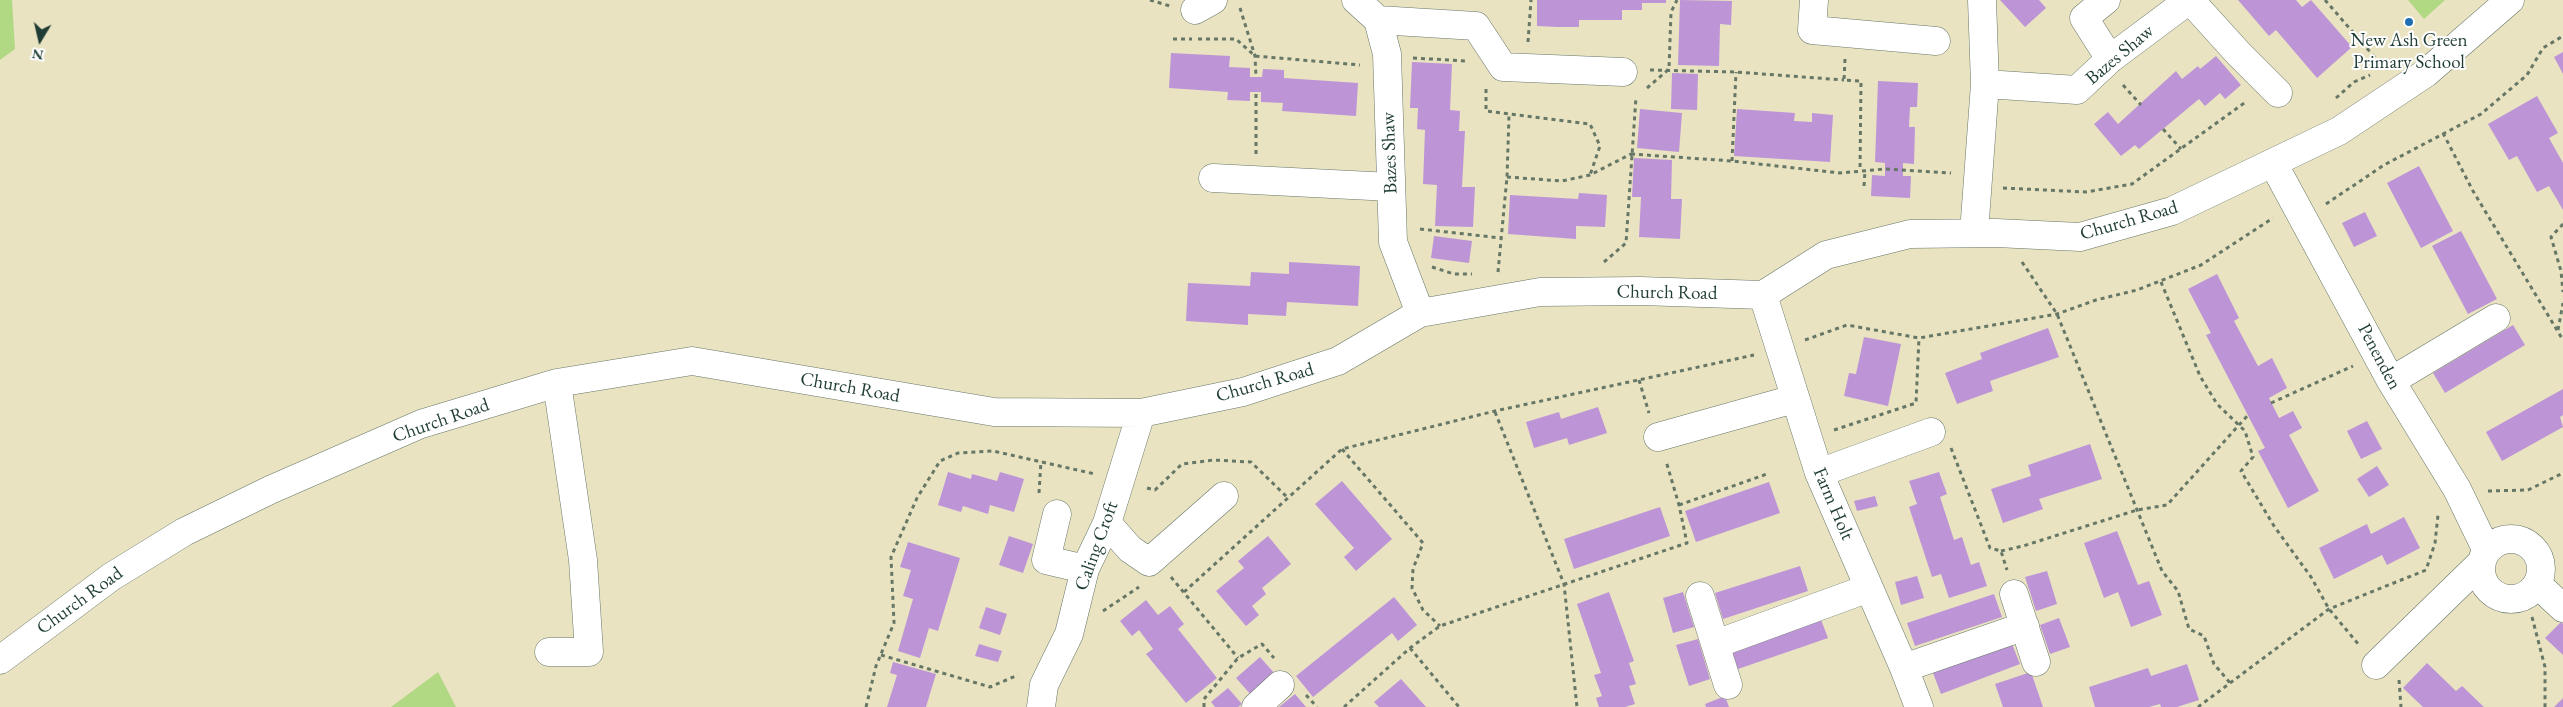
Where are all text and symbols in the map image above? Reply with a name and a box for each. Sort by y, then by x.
north arrow [15,15,65,65]
marker: New Ash Green Primary School [2403,16,2415,28]
street label: Bazes Shaw [2081,20,2159,90]
place label: New Ash Green Primary School [2350,30,2468,74]
text: N [31,45,45,65]
street label: Bazes Shaw [1377,112,1403,194]
street label: Church Road [2077,196,2181,246]
street label: Church Road [1616,281,1718,305]
street label: Penenden [2352,320,2406,394]
street label: Church Road [1213,358,1317,408]
street label: Church Road [798,368,902,408]
street label: Church Road [390,394,492,448]
street label: Farm Holt [1808,464,1858,544]
street label: Caling Croft [1070,498,1124,594]
street label: Church Road [33,562,127,640]

